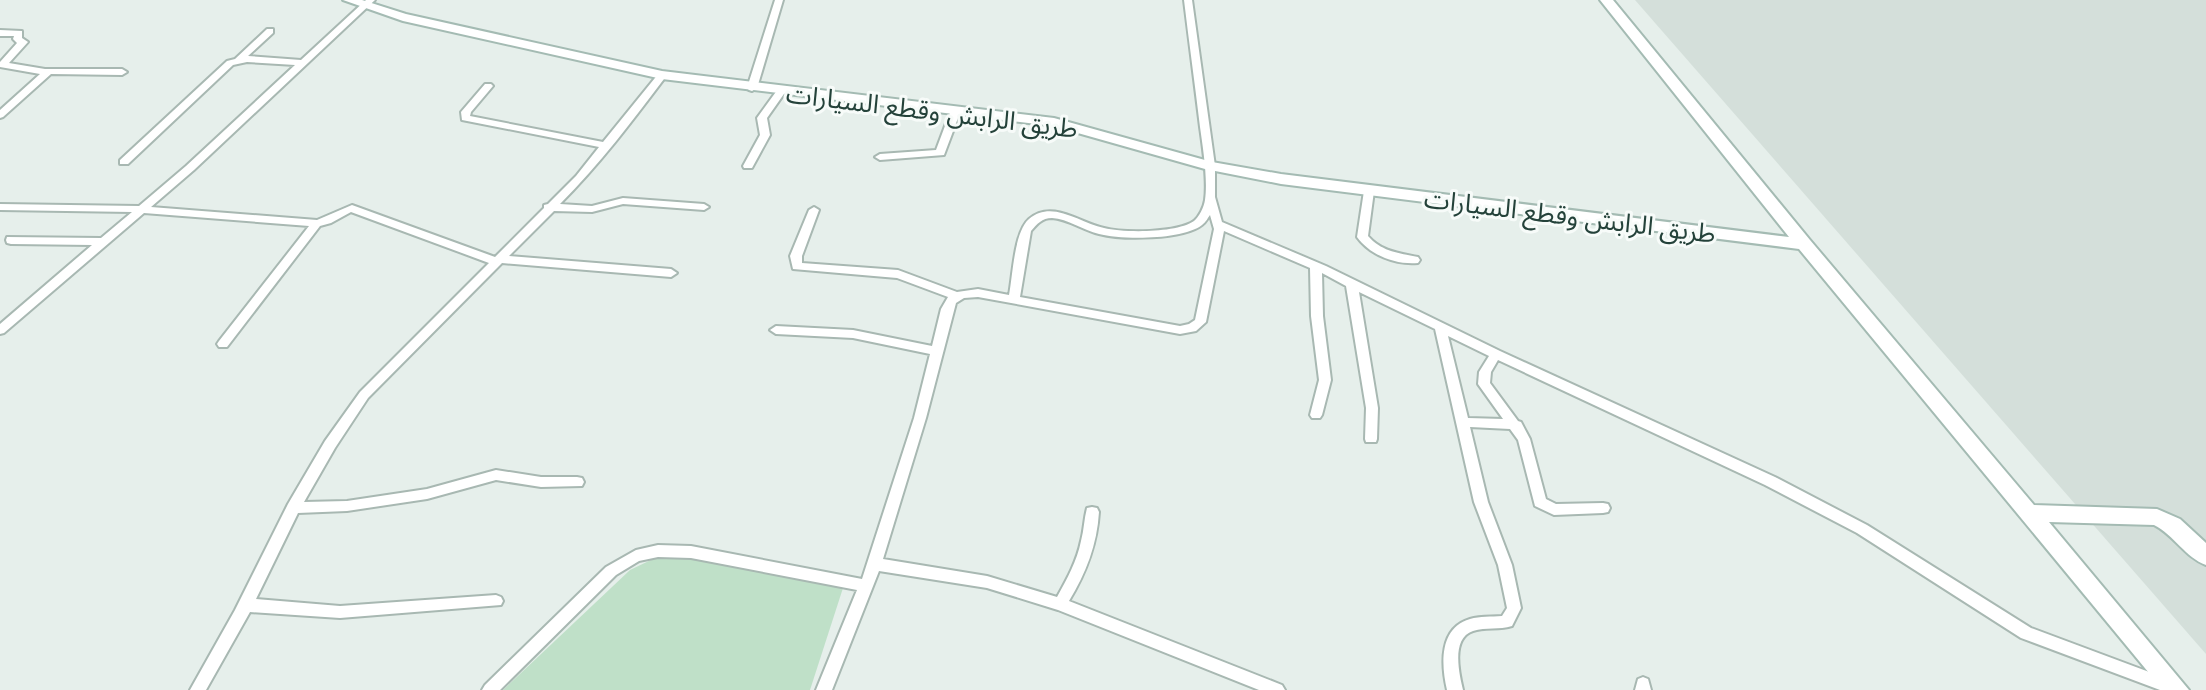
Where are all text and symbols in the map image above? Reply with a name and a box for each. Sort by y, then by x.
street label: طريق الرابش وقطع السيارات [784,76,1080,149]
street label: طريق الرابش وقطع السيارات [1422,181,1718,254]

